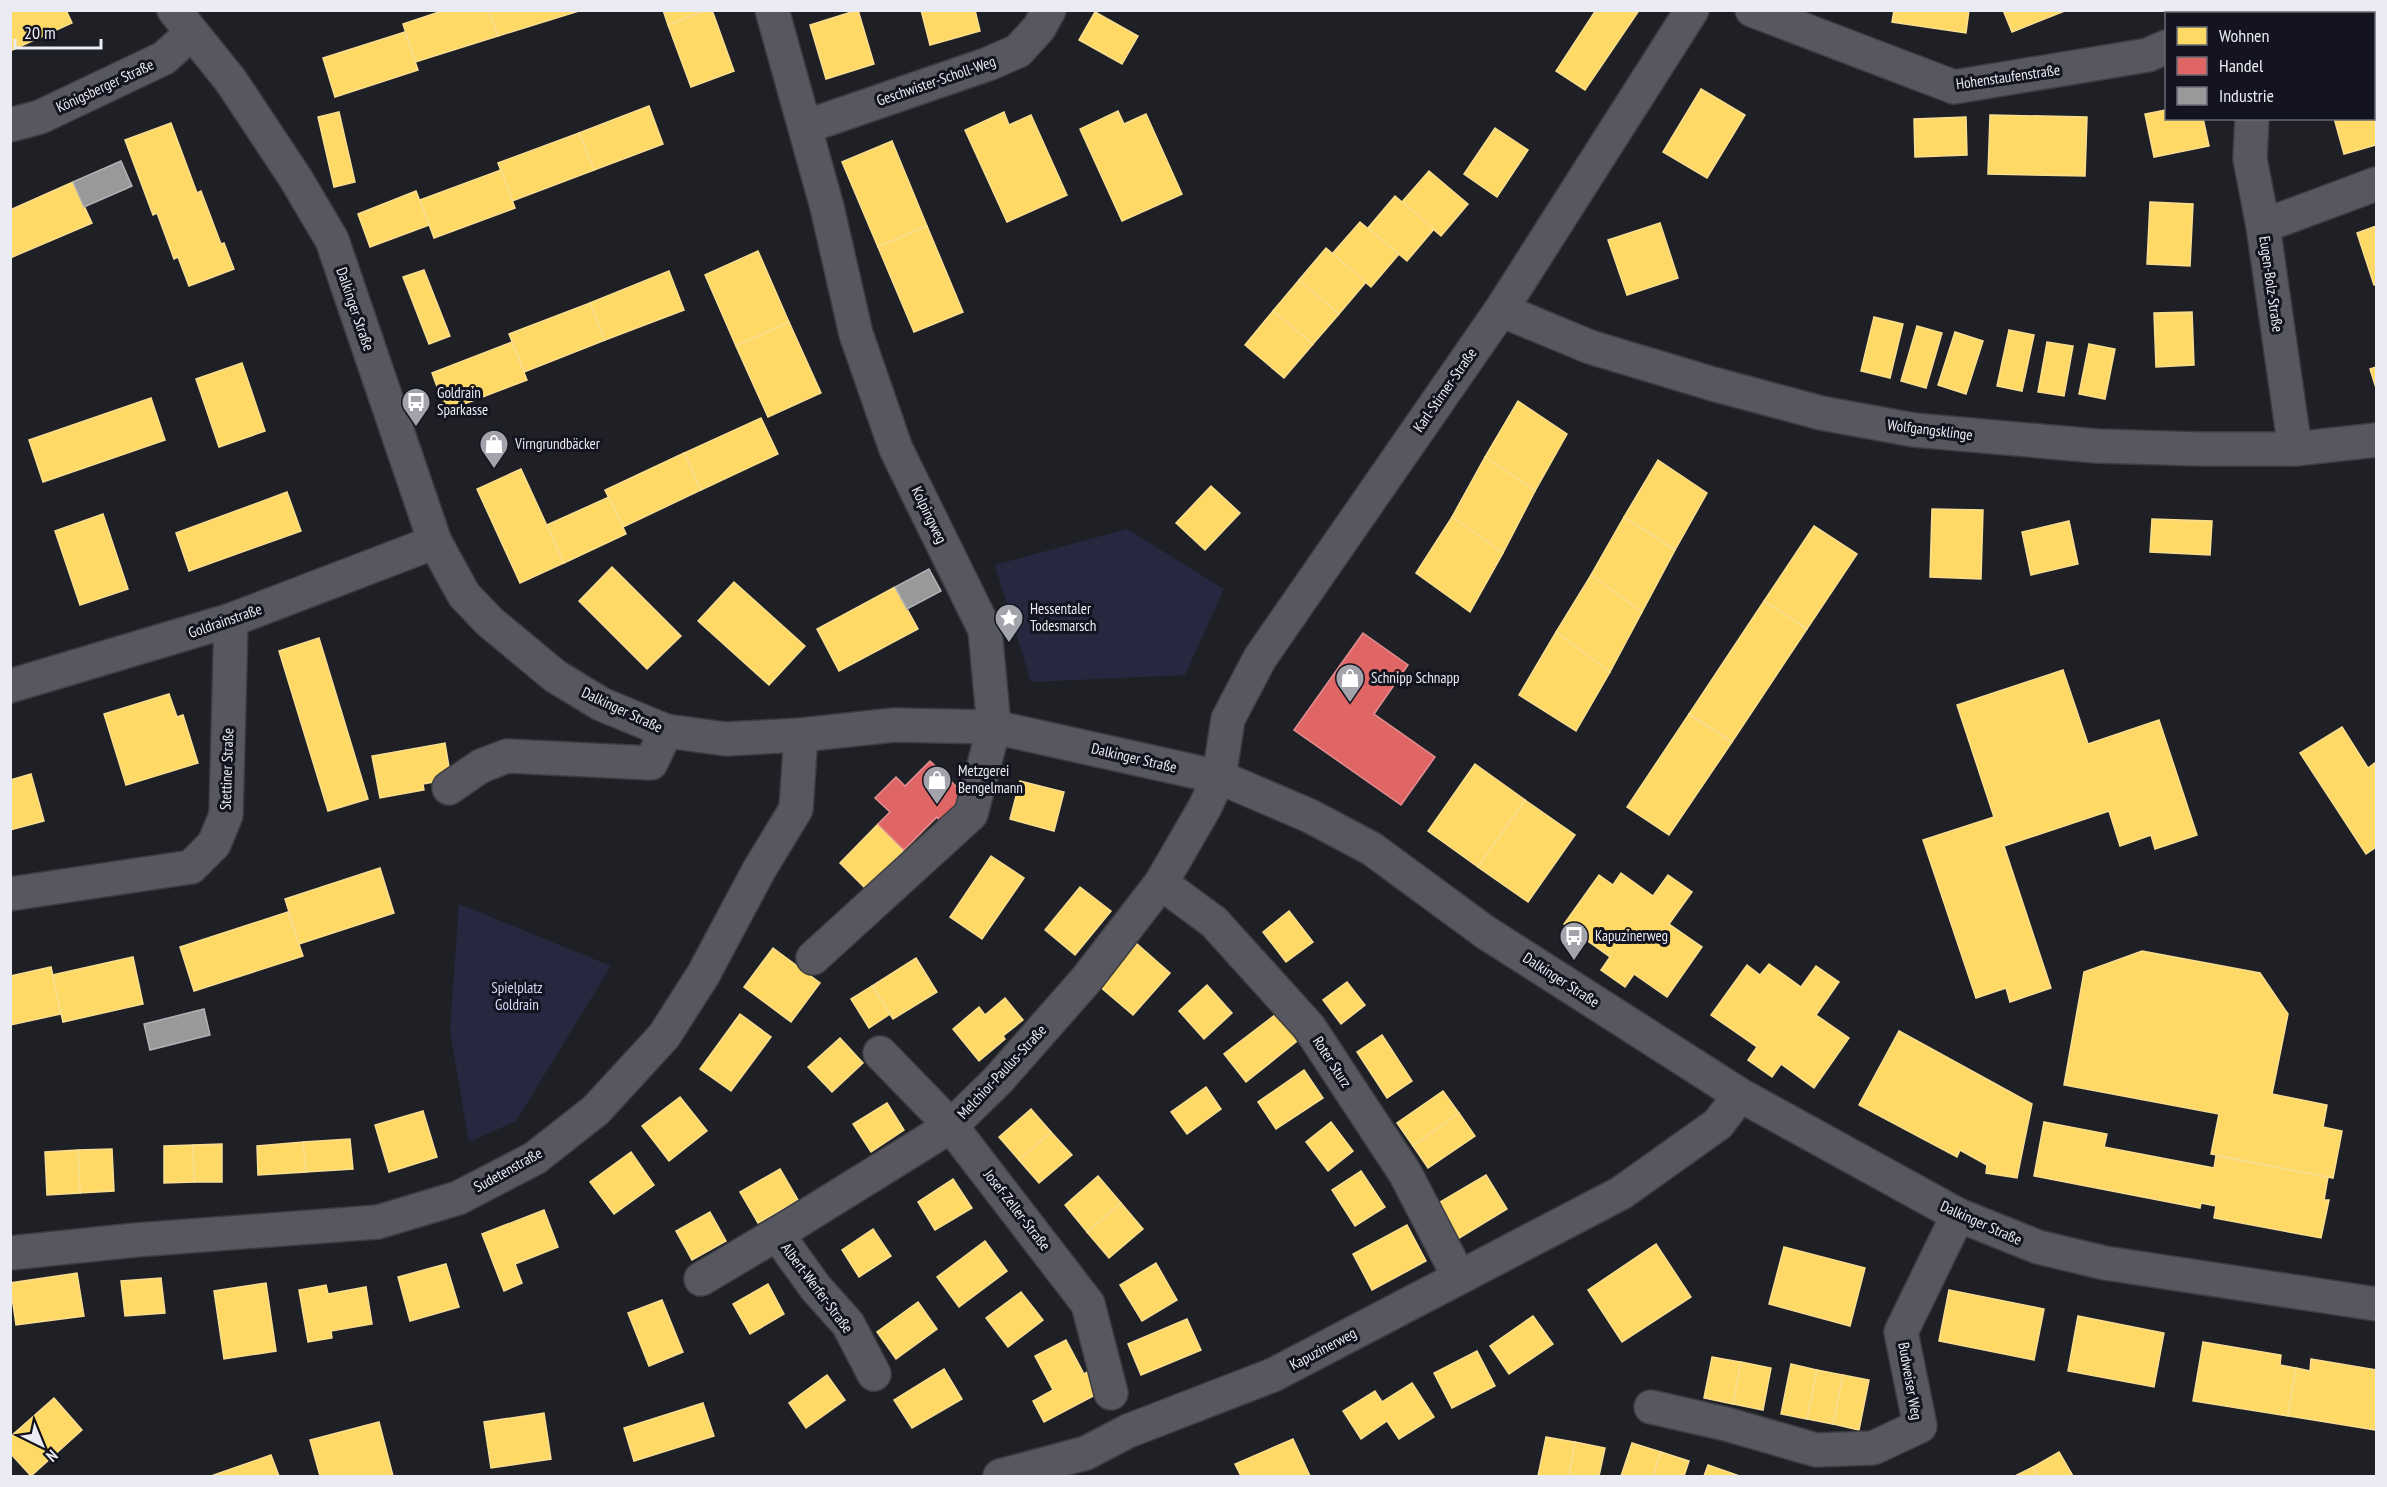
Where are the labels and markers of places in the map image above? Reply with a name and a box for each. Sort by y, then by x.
place label: Goldrain Sparkasse [437,383,488,419]
bus stop icon: Goldrain Sparkasse [400,386,432,428]
shop icon: Virngrundbäcker [478,428,510,470]
place label: Virngrundbäcker [514,434,601,453]
place label: Hessentaler Todesmarsch [1030,599,1096,635]
place icon: Hessentaler Todesmarsch [993,602,1025,644]
shop icon: Schnipp Schnapp [1334,662,1366,704]
place label: Schnipp Schnapp [1371,668,1459,687]
place label: Metzgerei Bengelmann [958,761,1023,797]
shop icon: Metzgerei Bengelmann [921,764,953,806]
bus stop icon: Kapuzinerweg [1558,920,1590,962]
place label: Kapuzinerweg [1595,926,1668,945]

